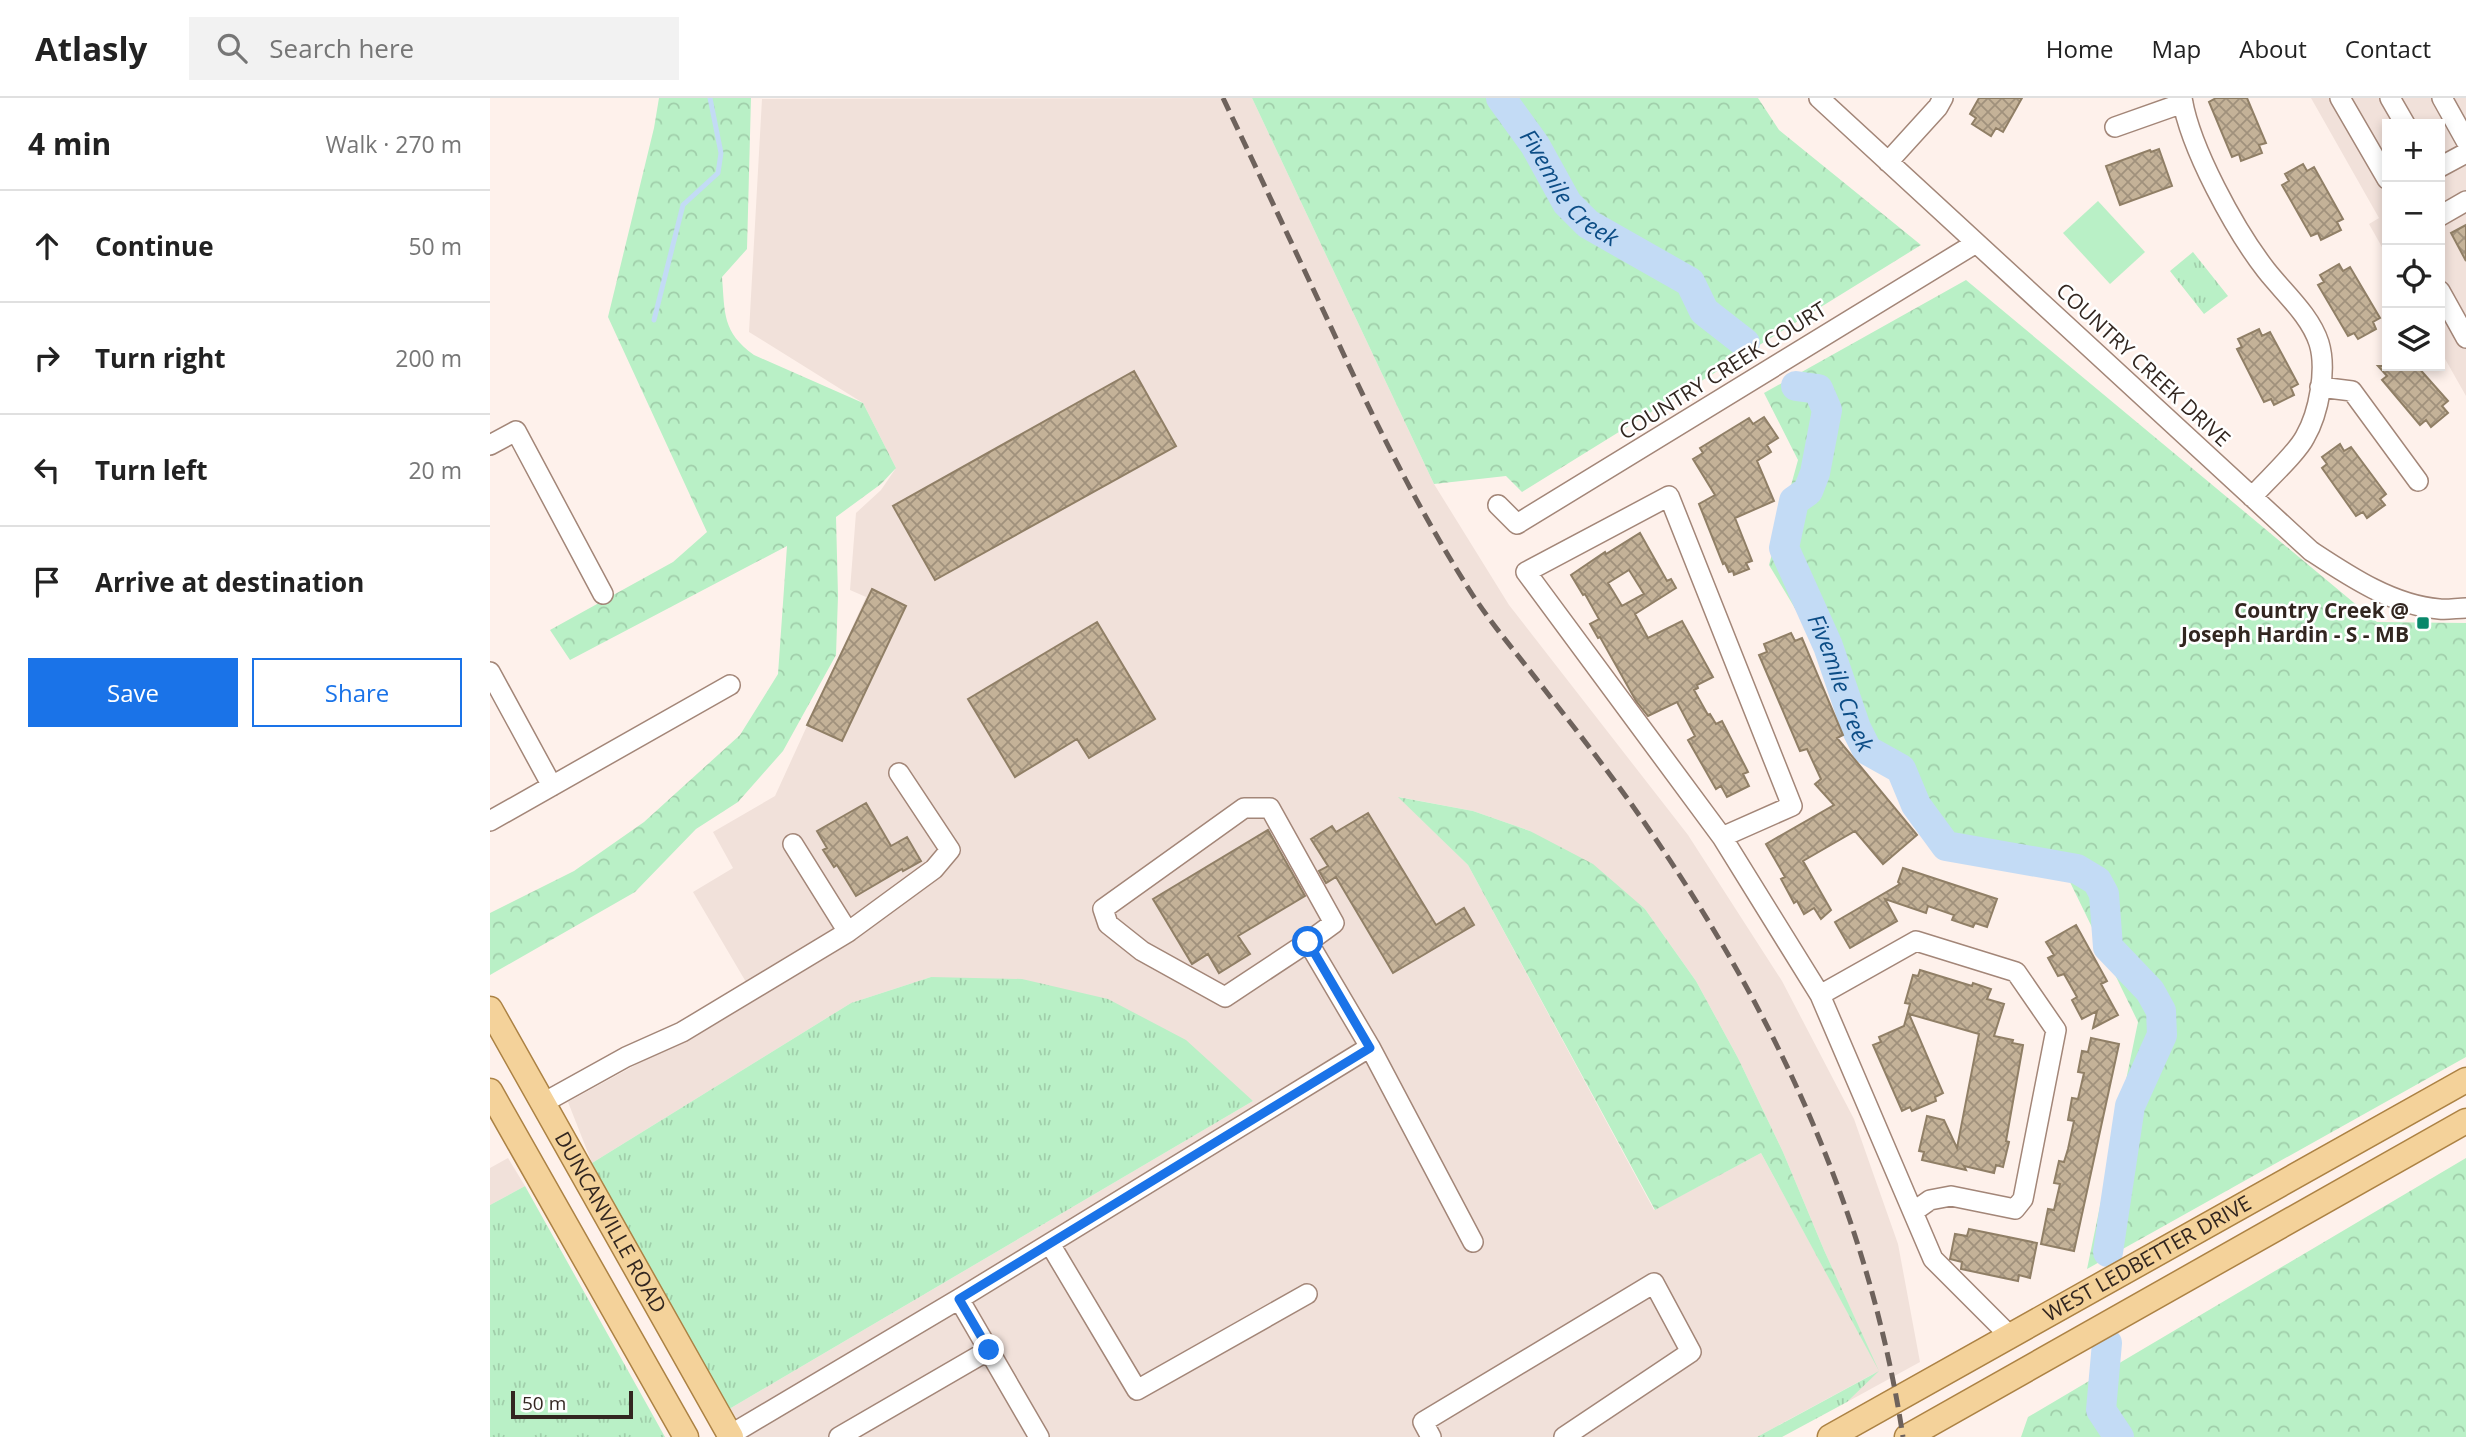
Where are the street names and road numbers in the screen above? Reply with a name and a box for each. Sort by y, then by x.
street label: COUNTRY CREEK DRIVE [2051,276,2237,452]
street label: COUNTRY CREEK COURT [1613,295,1832,446]
street label: DUNCANVILLE ROAD [549,1126,673,1318]
street label: WEST LEDBETTER DRIVE [2038,1188,2256,1328]

